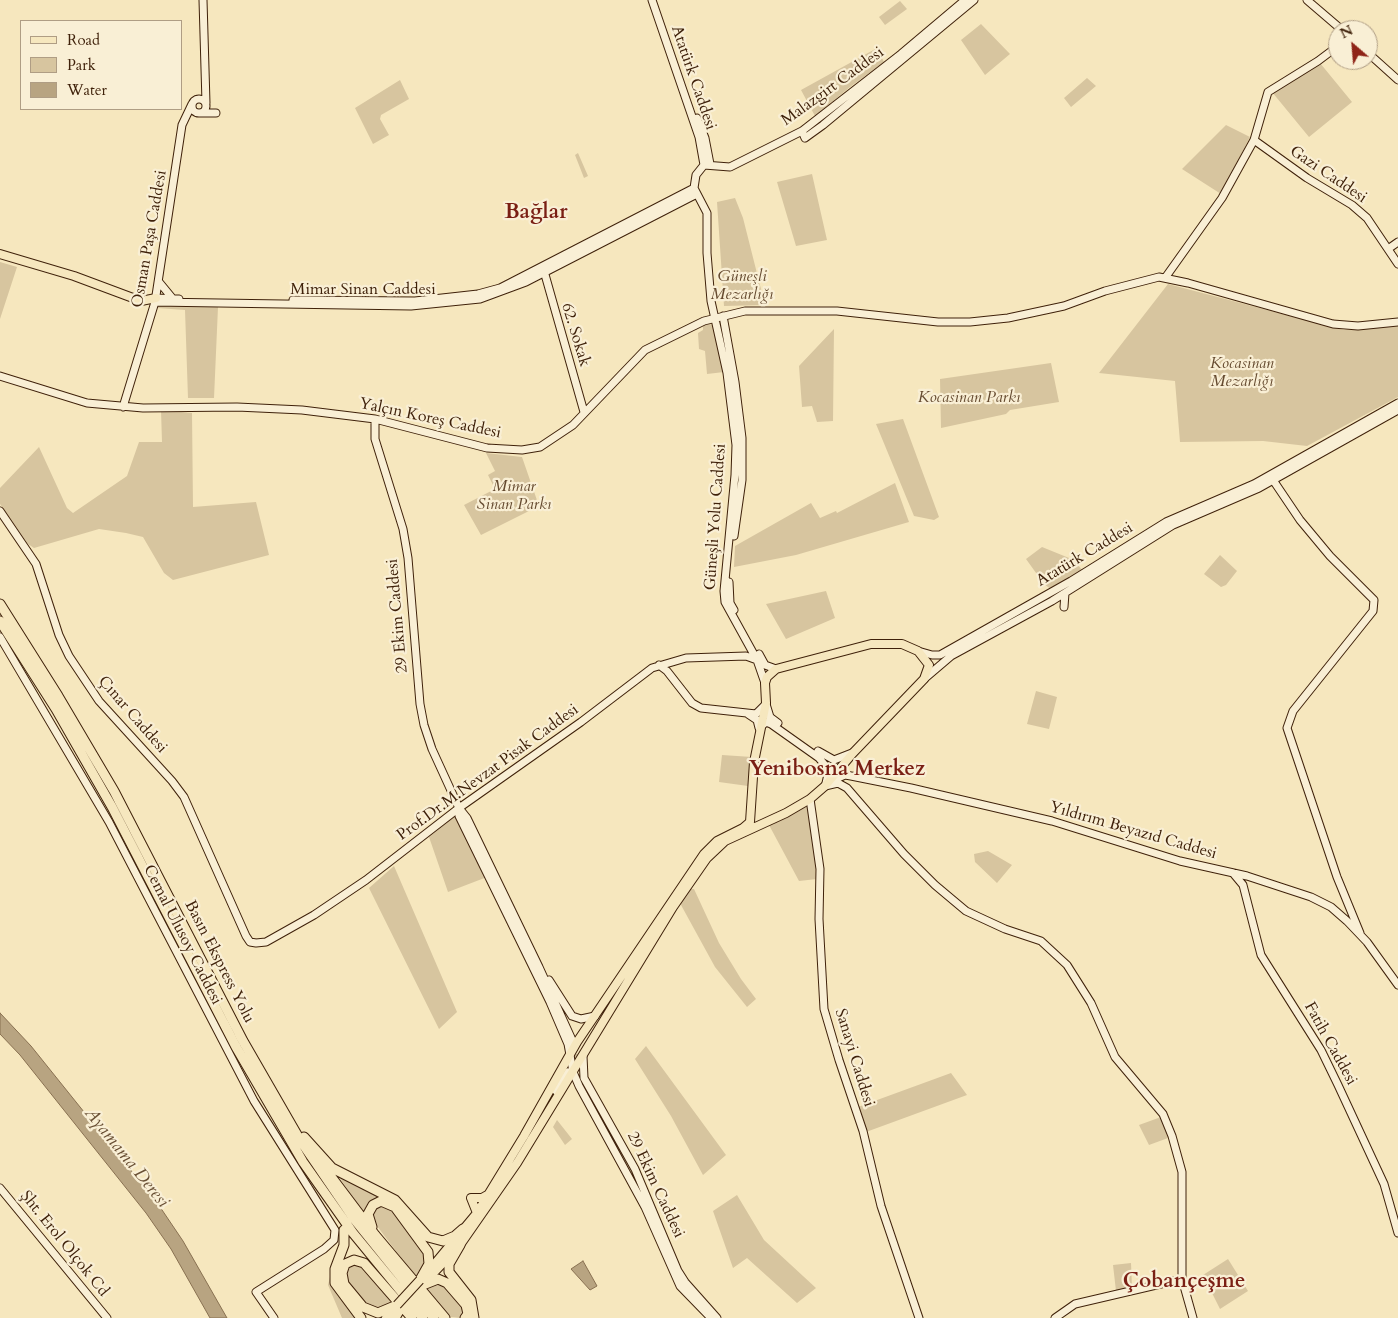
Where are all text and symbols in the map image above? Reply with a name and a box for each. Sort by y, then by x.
legend [20,20,182,110]
north arrow [1328,20,1378,70]
text: N [1337,21,1356,43]
street label: Atatürk Caddesi [666,23,720,133]
text: Road [67,30,100,50]
street label: Malazgirt Caddesi [778,43,888,131]
text: Park [67,55,96,75]
text: Water [67,80,107,100]
street label: Gazi Caddesi [1286,142,1370,208]
street label: Osman Paşa Caddesi [128,169,172,309]
district label: Bağlar [504,200,568,226]
park label: Güneşli Mezarlığı [711,267,773,305]
street label: Mimar Sinan Caddesi [290,280,436,300]
street label: 62. Sokak [556,301,594,369]
park label: Kocasinan Mezarlığı [1210,354,1274,392]
park label: Kocasinan Parkı [918,388,1020,408]
street label: Yalçın Koreş Caddesi [357,395,503,443]
street label: Güneşli Yolu Caddesi [701,443,731,591]
park label: Mimar Sinan Parkı [477,477,551,515]
street label: Atatürk Caddesi [1033,519,1137,591]
street label: 29 Ekim Caddesi [383,558,413,674]
street label: Çınar Caddesi [93,672,171,758]
street label: Prof.Dr.M.Nevzat Pisak Caddesi [393,701,583,845]
district label: Yenibosna Merkez [749,757,925,783]
street label: Yıldırım Beyazıd Caddesi [1047,798,1219,864]
street label: Cemal Ulusoy Caddesi [138,862,226,1008]
street label: Basın Ekspress Yolu [180,898,258,1026]
street label: Fatih Caddesi [1299,999,1361,1089]
street label: Sanayi Caddesi [830,1007,878,1109]
water label: Ayamama Deresi [79,1104,173,1212]
street label: 29 Ekim Caddesi [622,1129,688,1241]
street label: Şht. Erol Olçok Cd [16,1187,112,1301]
district label: Çobançeşme [1123,1269,1245,1295]

